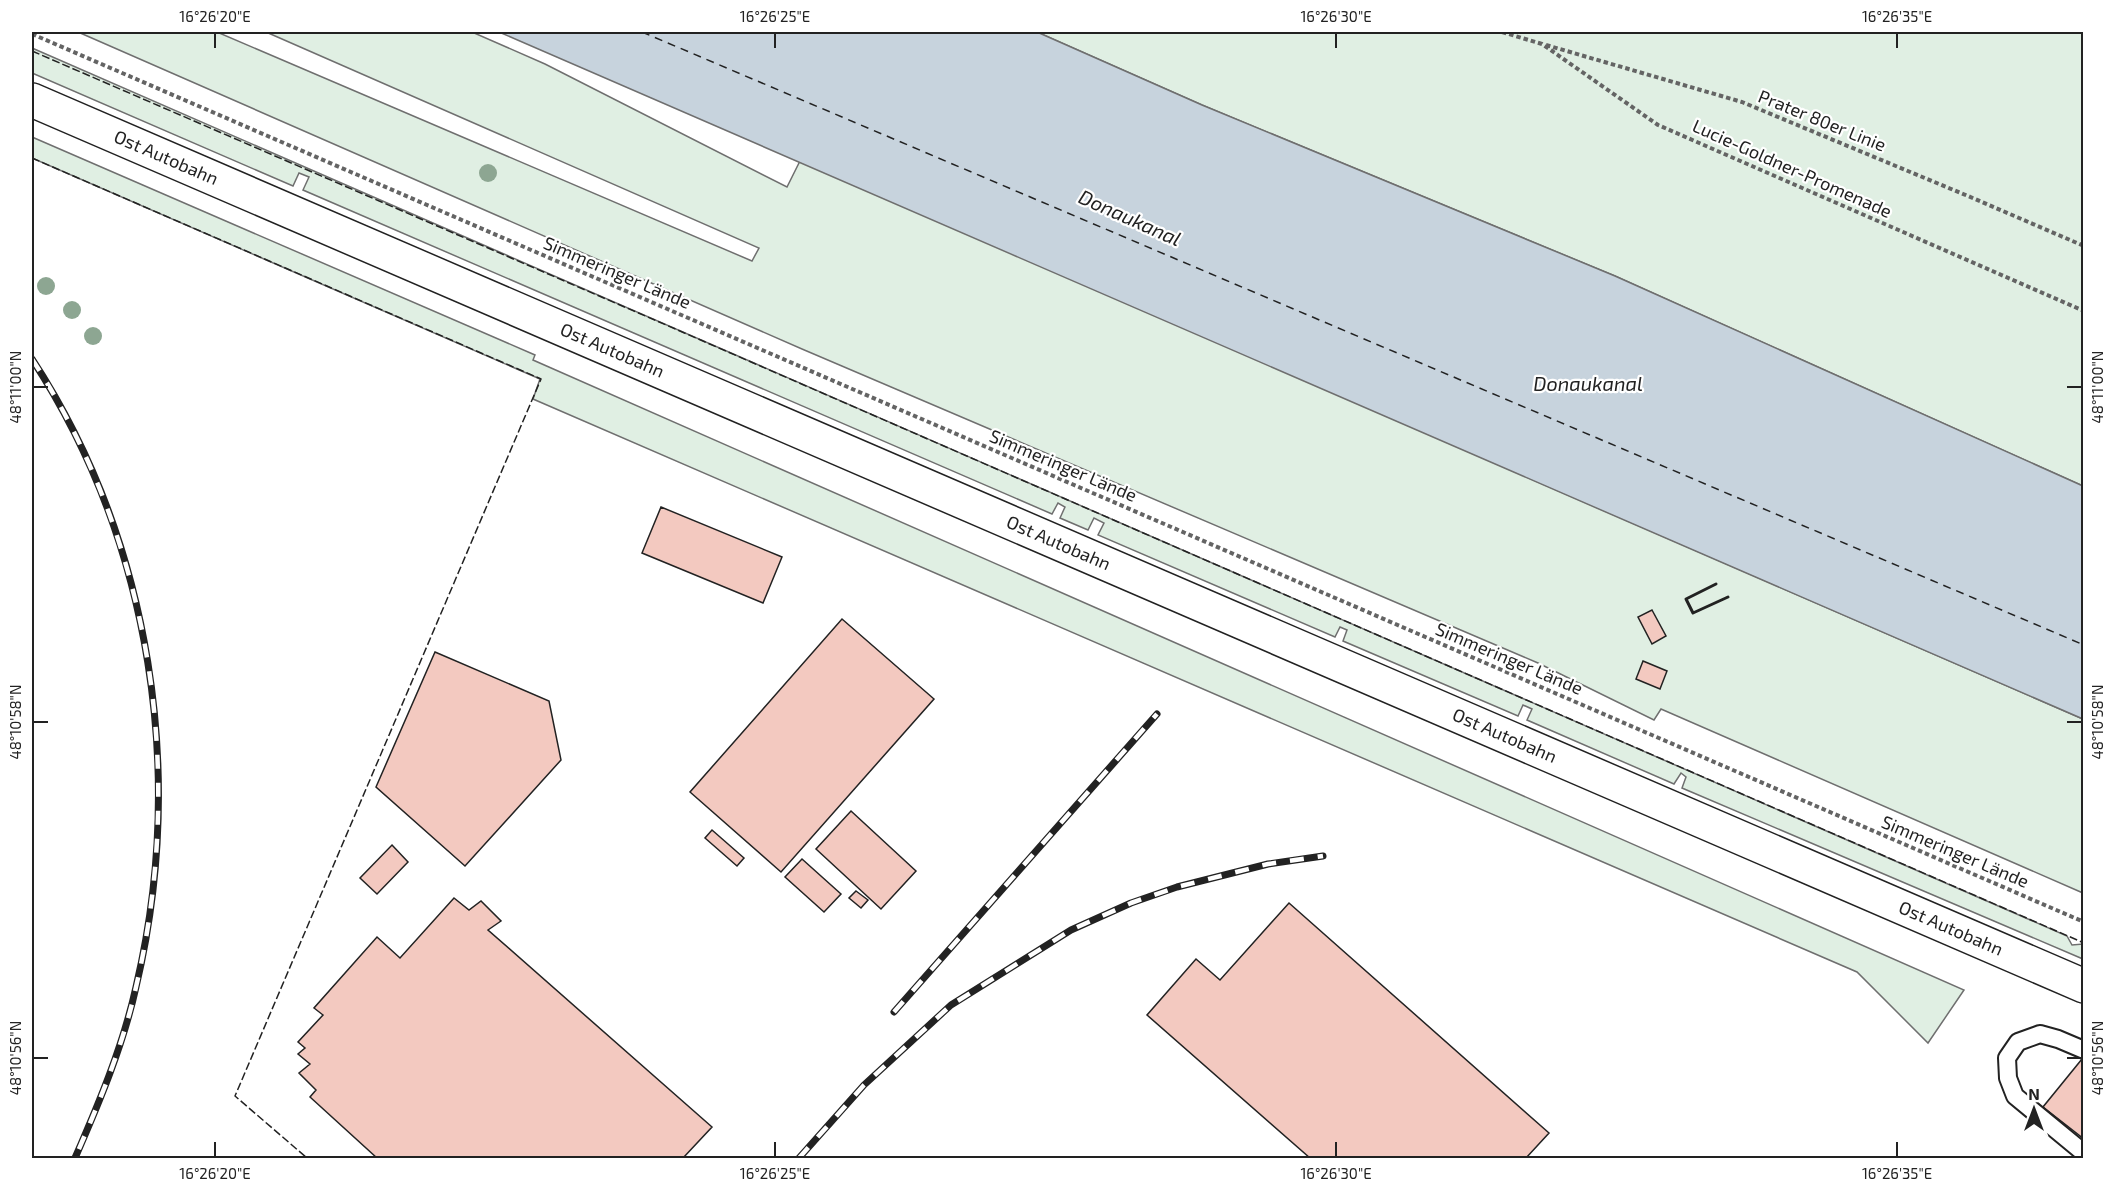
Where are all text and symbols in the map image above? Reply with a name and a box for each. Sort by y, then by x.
text: 16°26'20"E [179,7,251,25]
text: 16°26'25"E [740,7,810,25]
text: 16°26'30"E [1300,7,1372,25]
text: 16°26'35"E [1862,7,1932,25]
street label: Prater 80er Linie [1755,84,1889,156]
street label: Lucie-Goldner-Promenade [1689,114,1896,222]
street label: Ost Autobahn [111,125,222,189]
water label: Donaukanal [1075,184,1185,250]
street label: Simmeringer Lände [540,231,694,313]
street label: Ost Autobahn [557,317,668,382]
text: 48°11'00"N [6,351,24,423]
text: 48°11'00"N [2088,351,2106,423]
water label: Donaukanal [1533,371,1643,395]
street label: Simmeringer Lände [986,424,1140,506]
street label: Ost Autobahn [1003,510,1114,574]
street label: Simmeringer Lände [1432,617,1586,699]
text: 48°10'58"N [6,685,24,759]
text: 48°10'58"N [2088,685,2106,759]
street label: Ost Autobahn [1450,703,1560,767]
street label: Simmeringer Lände [1878,810,2032,892]
street label: Ost Autobahn [1896,895,2007,960]
text: 48°10'56"N [6,1021,24,1095]
text: 48°10'56"N [2088,1021,2106,1095]
north arrow [2004,1079,2064,1139]
text: N [2028,1084,2040,1103]
text: 16°26'20"E [179,1164,251,1182]
text: 16°26'25"E [740,1164,810,1182]
text: 16°26'30"E [1300,1164,1372,1182]
text: 16°26'35"E [1862,1164,1932,1182]

